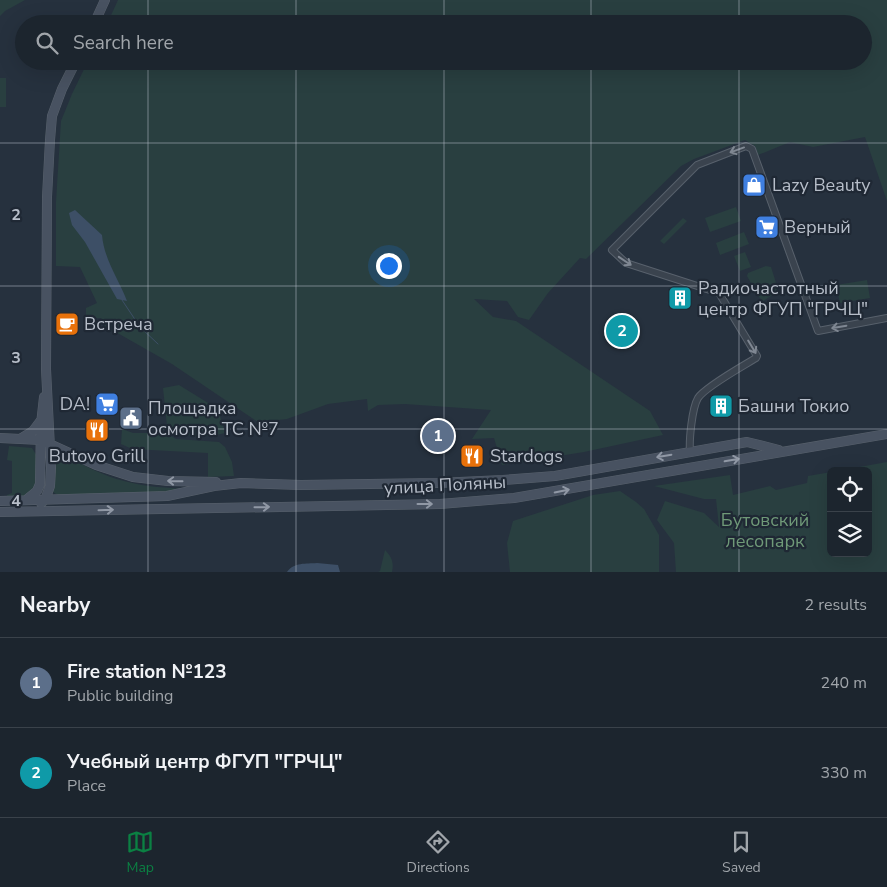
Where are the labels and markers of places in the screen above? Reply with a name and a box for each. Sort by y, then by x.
shop icon: Lazy Beauty [741,172,767,198]
place label: Lazy Beauty [772,173,871,197]
supermarket icon: Верный [754,214,780,240]
place label: Верный [784,215,851,239]
place label: Радиочастотный центр ФГУП "ГРЧЦ" [698,276,868,321]
building icon: Радиочастотный центр ФГУП "ГРЧЦ" [667,285,693,311]
cafe icon: Встреча [54,311,80,337]
place label: Встреча [84,312,153,336]
pin: 2 [606,312,638,350]
supermarket icon: DA! [94,391,120,417]
place label: DA! [60,392,90,416]
building icon: Башни Токио [708,393,734,419]
place label: Башни Токио [738,394,849,418]
place label: Площадка осмотра ТС №7 [148,396,279,441]
public building icon: Площадка осмотра ТС №7 [118,405,144,431]
restaurant icon: Butovo Grill [84,417,110,443]
pin: 1 [422,417,454,455]
restaurant icon: Stardogs [459,443,485,469]
place label: Butovo Grill [49,444,146,468]
place label: Stardogs [490,444,563,468]

